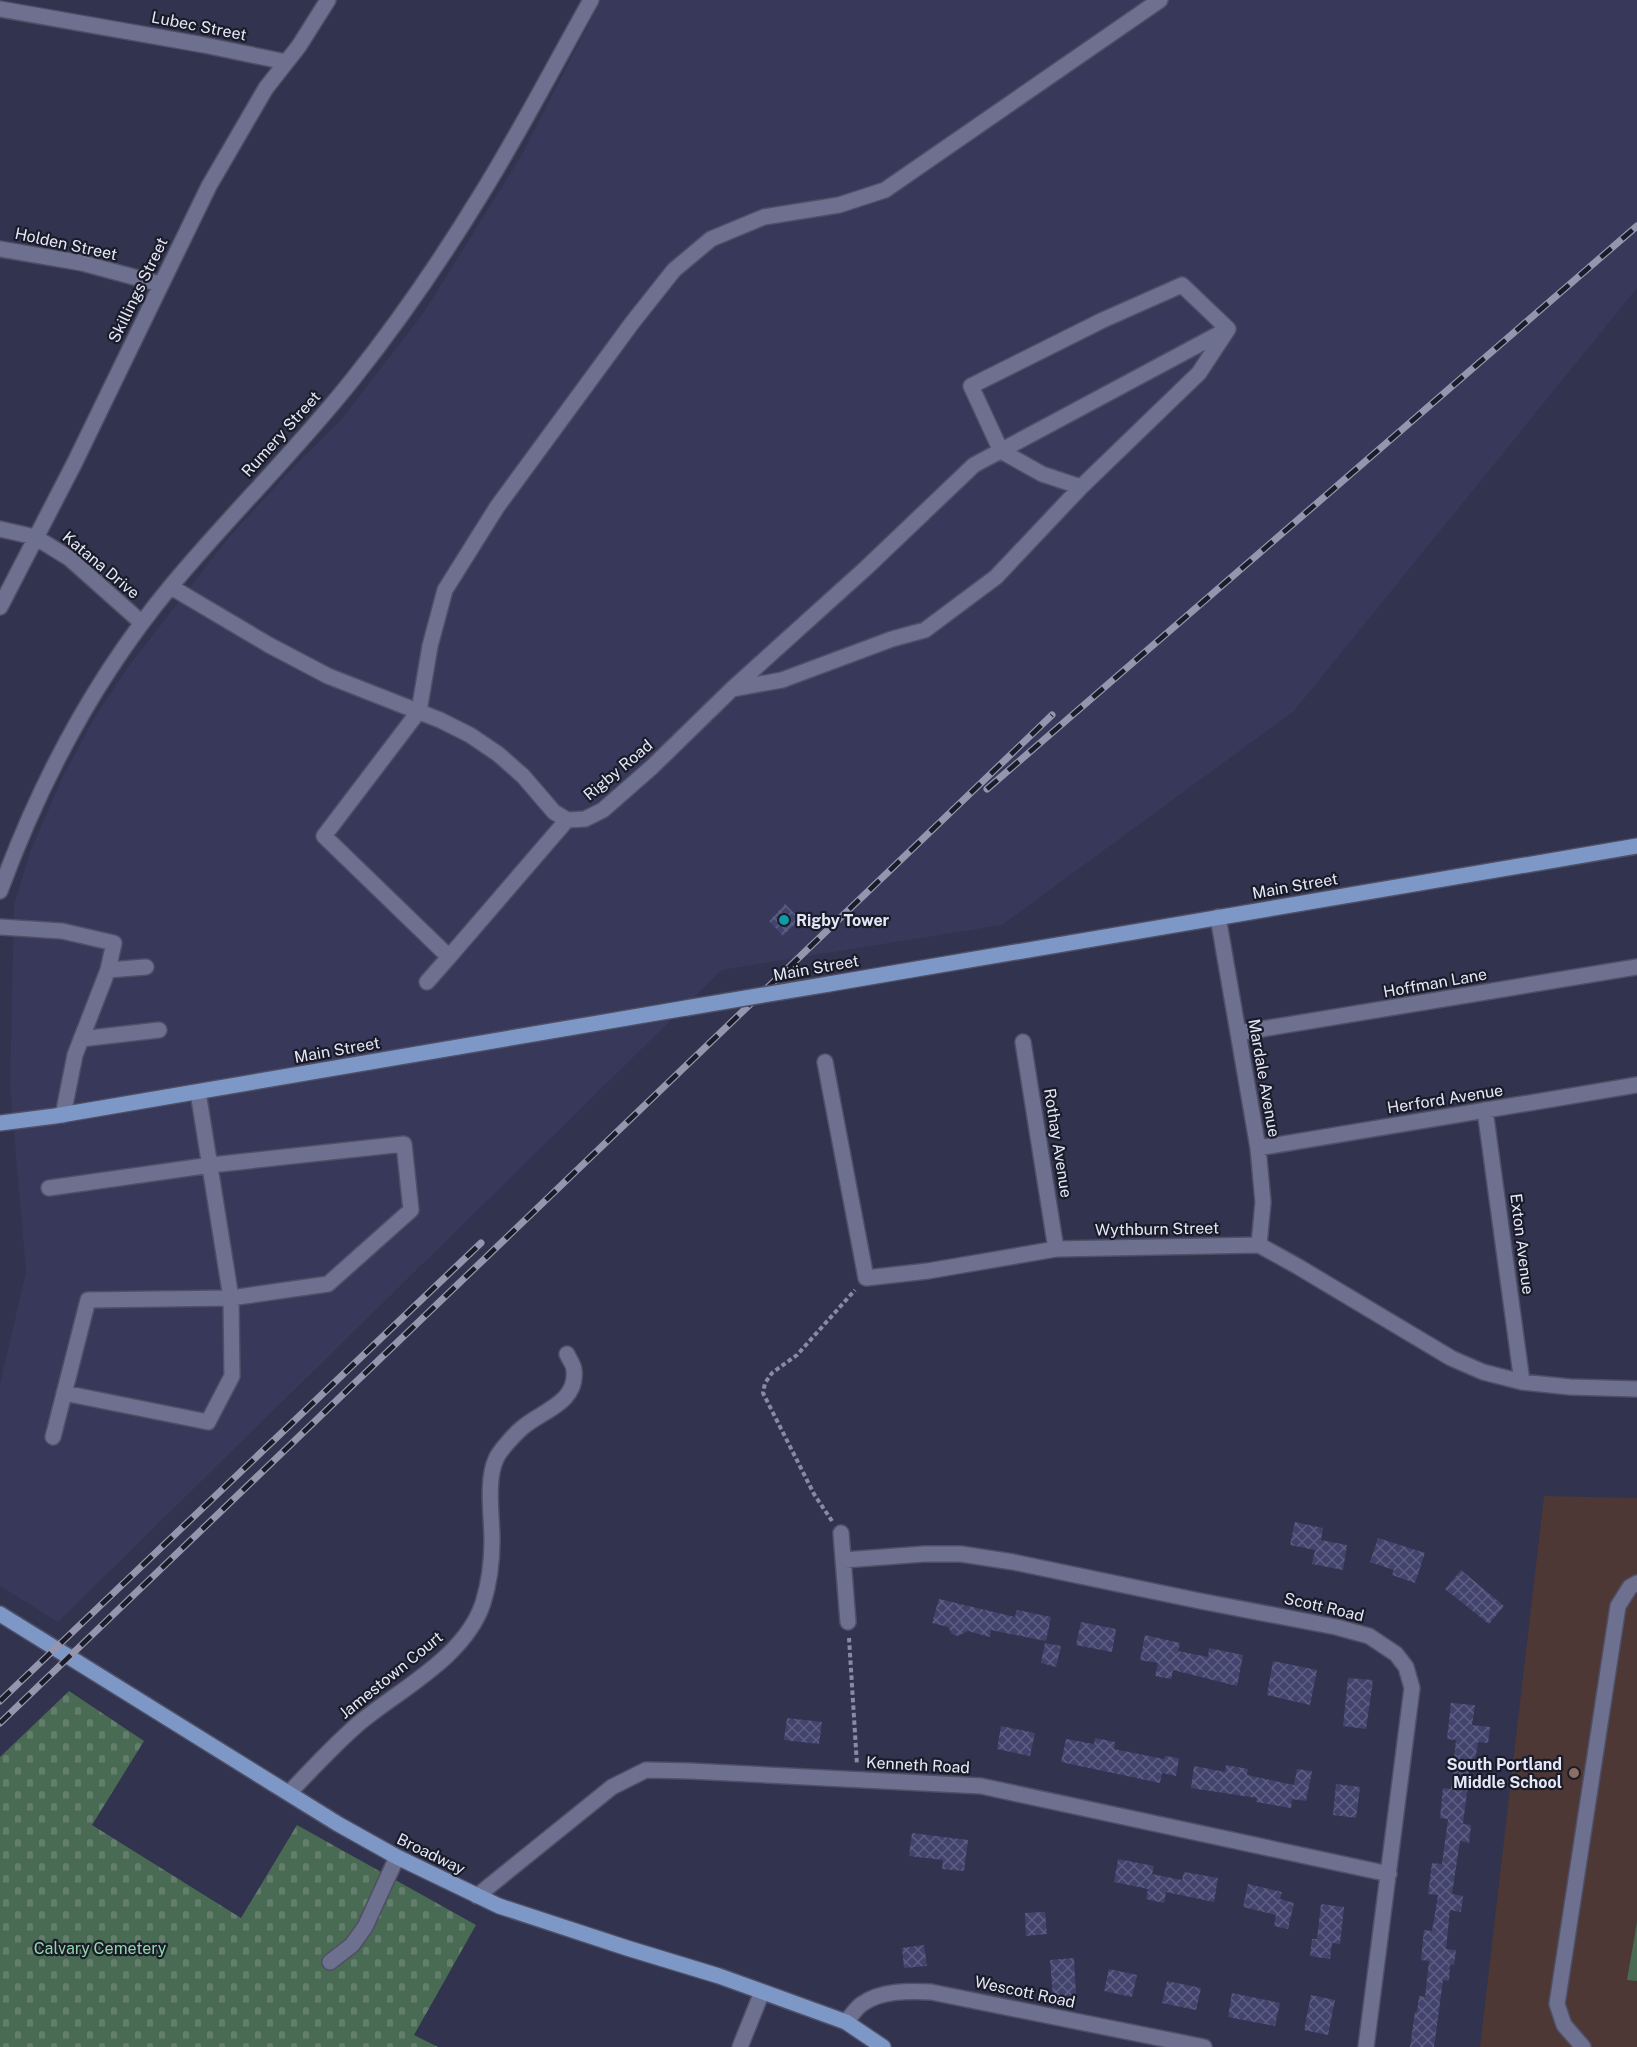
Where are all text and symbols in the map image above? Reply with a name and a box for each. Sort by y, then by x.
street label: Lubec Street [150,7,248,45]
street label: Holden Street [13,224,119,264]
street label: Skillings Street [104,234,172,346]
street label: Rumery Street [238,387,324,481]
street label: Katana Drive [59,527,143,603]
street label: Rigby Road [580,736,656,804]
street label: Main Street [1251,869,1339,903]
place label: Rigby Tower [796,911,890,930]
marker: Rigby Tower [777,913,791,927]
street label: Main Street [772,951,860,985]
street label: Hoffman Lane [1382,965,1488,1001]
street label: Mardale Avenue [1244,1017,1284,1139]
street label: Main Street [293,1033,381,1067]
street label: Herford Avenue [1386,1080,1504,1118]
street label: Rothay Avenue [1040,1087,1076,1199]
street label: Exton Avenue [1506,1192,1538,1296]
street label: Wythburn Street [1095,1218,1219,1240]
street label: Scott Road [1282,1589,1366,1625]
street label: Jamestown Court [335,1627,447,1723]
street label: Kenneth Road [866,1753,970,1777]
place label: South Portland Middle School [1447,1755,1562,1792]
marker: South Portland Middle School [1567,1766,1581,1780]
street label: Broadway [394,1829,469,1879]
park label: Calvary Cemetery [34,1939,167,1958]
street label: Wescott Road [973,1972,1077,2012]

